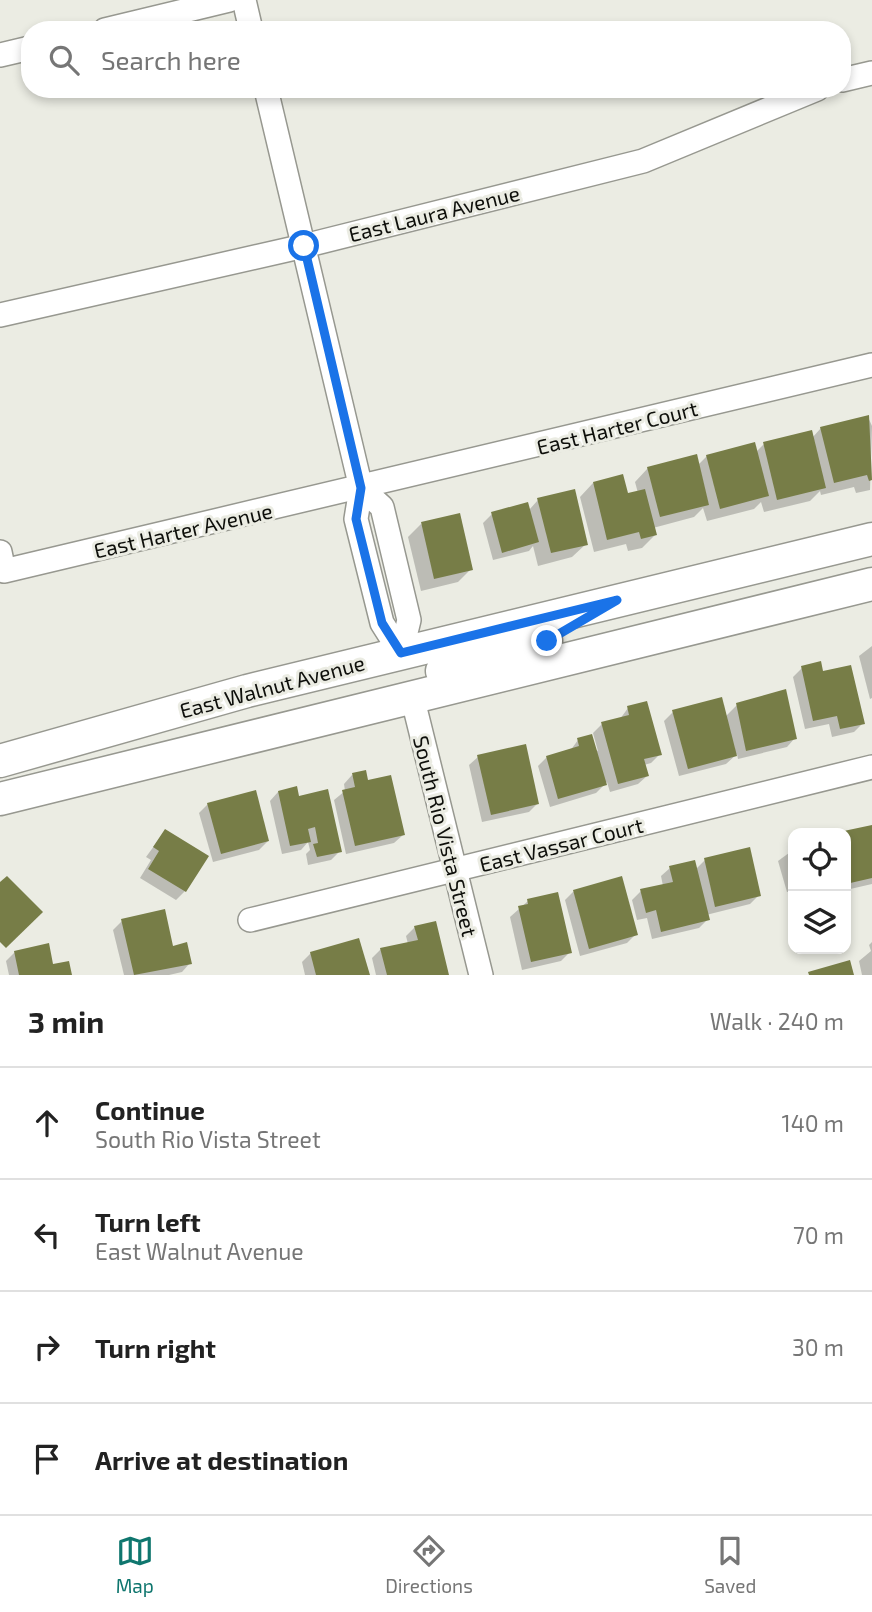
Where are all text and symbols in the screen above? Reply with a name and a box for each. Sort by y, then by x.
search box [21,21,851,98]
icon: search [45,41,83,79]
text: Search here [101,44,241,75]
street label: East Laura Avenue [346,180,522,246]
route start [288,230,319,261]
street label: East Harter Court [534,395,700,459]
street label: East Harter Avenue [91,497,275,563]
route end [531,625,562,656]
street label: East Walnut Avenue [177,649,367,723]
street label: South Rio Vista Street [409,733,483,939]
street label: East Vassar Court [477,812,645,876]
map controls [788,828,851,954]
button: locate [788,828,851,891]
button: layers [788,891,851,954]
text: 3 min [28,1003,104,1039]
text: Walk · 240 m [710,1007,844,1035]
text: Continue [95,1094,205,1125]
icon: ahead [28,1104,66,1142]
text: 140 m [782,1109,844,1137]
text: South Rio Vista Street [95,1125,321,1153]
text: Turn left [95,1206,201,1237]
icon: left [28,1216,66,1254]
text: 70 m [793,1221,844,1249]
text: East Walnut Avenue [95,1237,304,1265]
icon: right [28,1328,66,1366]
text: Turn right [95,1332,216,1363]
text: 30 m [792,1333,844,1361]
icon: arrive [28,1440,66,1478]
text: Arrive at destination [95,1444,348,1475]
tab: Map [116,1532,154,1597]
tab: Directions [385,1532,473,1597]
tab: Saved [704,1532,756,1597]

